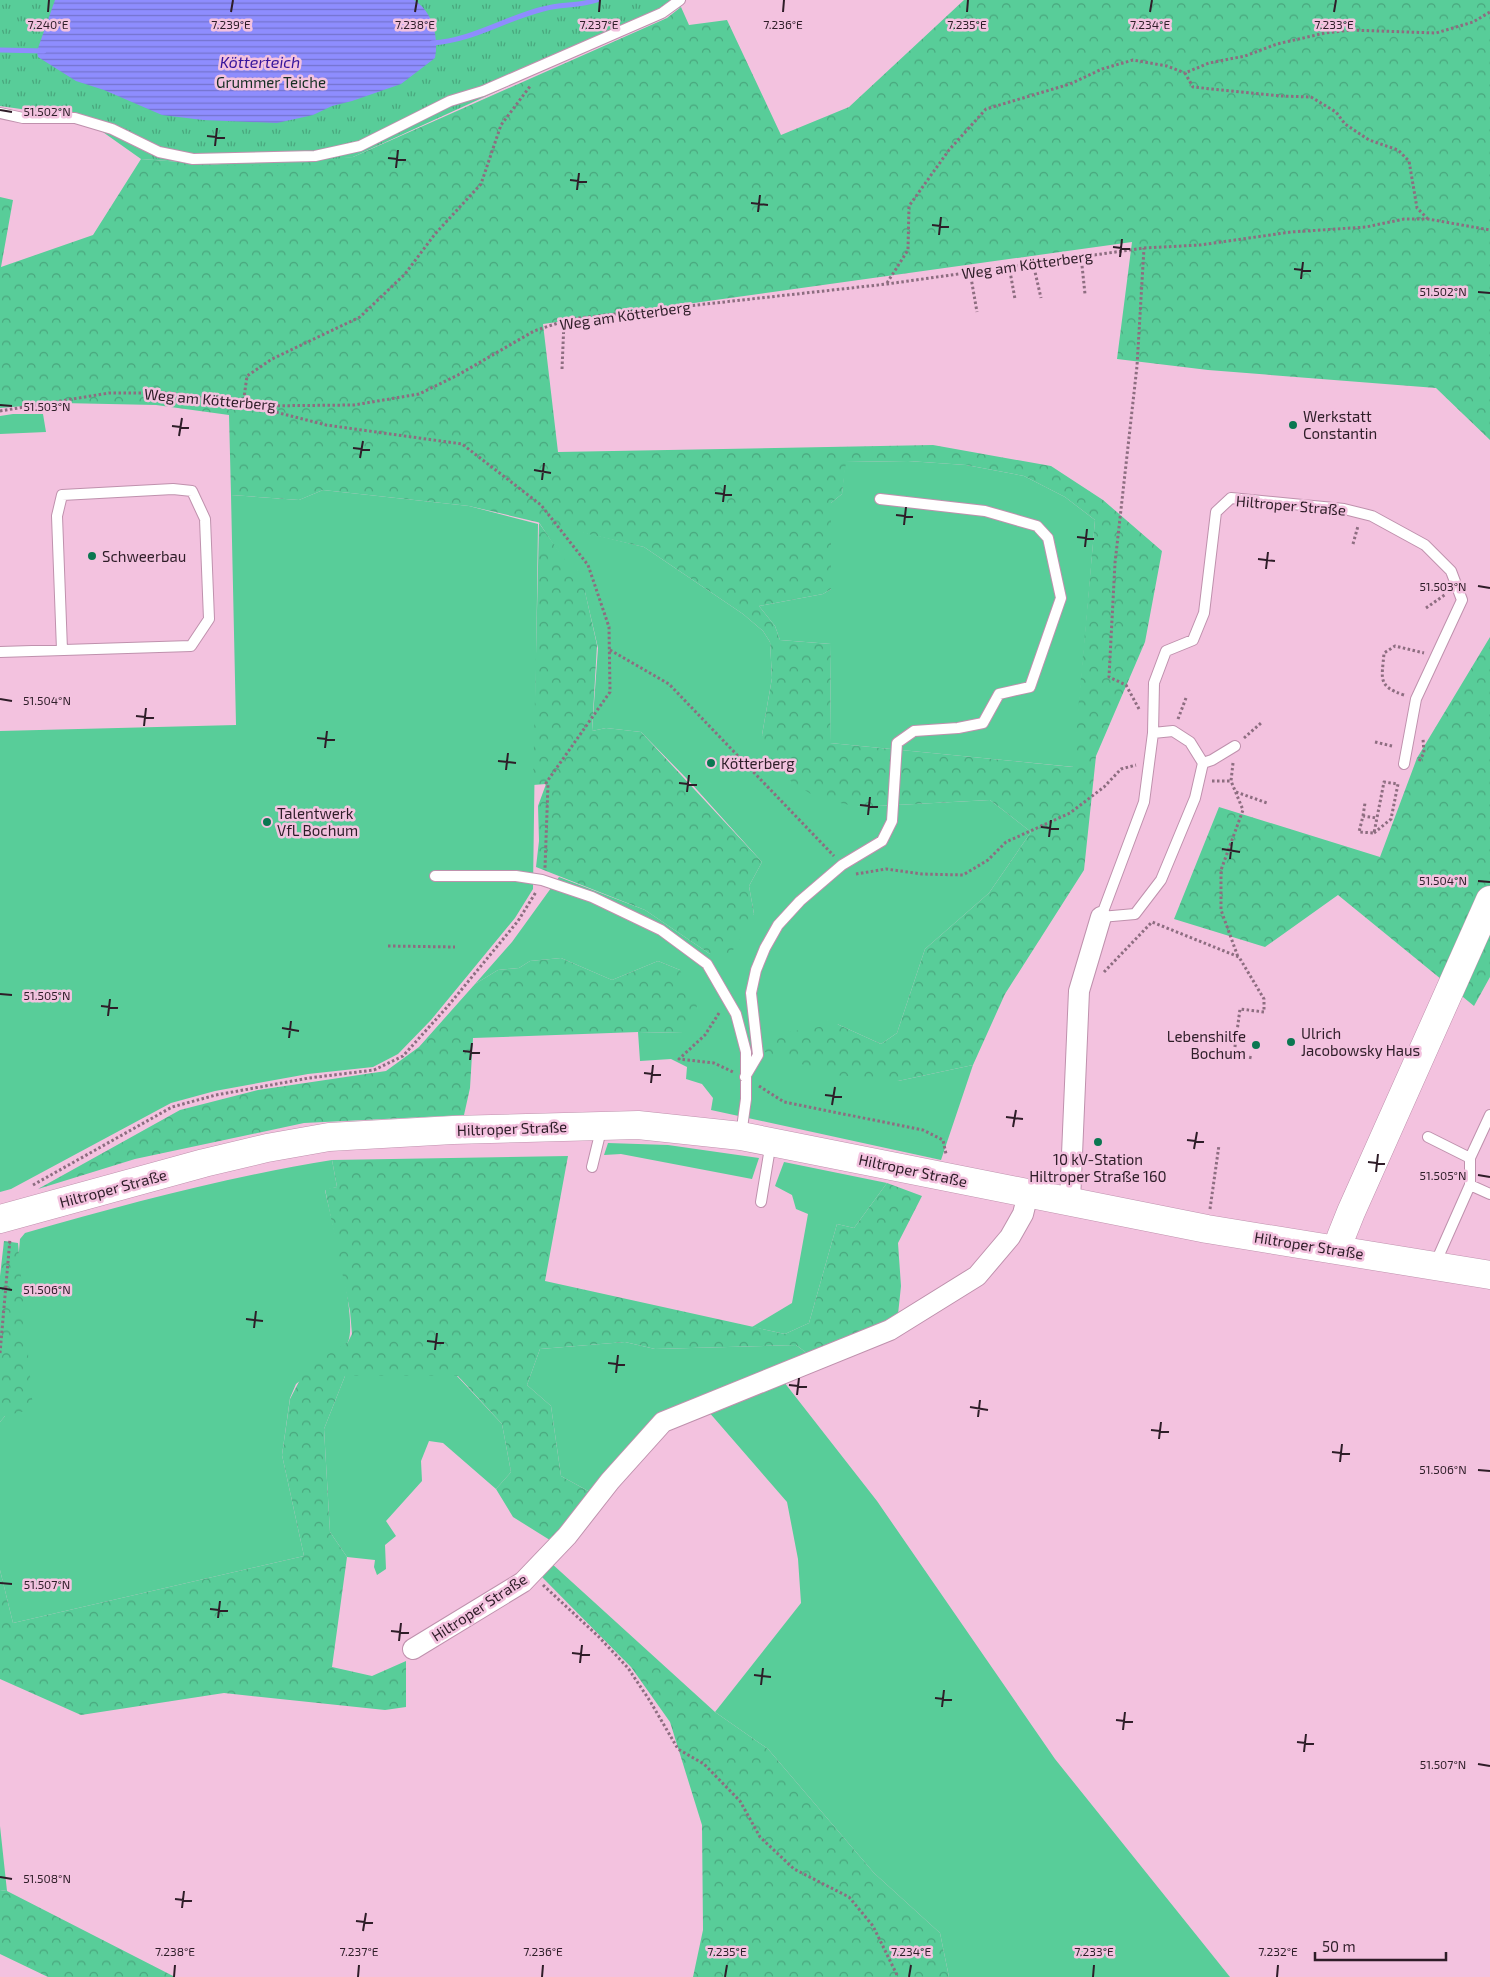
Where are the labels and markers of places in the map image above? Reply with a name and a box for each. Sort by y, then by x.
place label: Werkstatt Constantin [1303,407,1377,442]
marker: Werkstatt Constantin [1287,419,1299,431]
place label: Schweerbau [102,547,186,565]
marker: Schweerbau [86,550,98,562]
place label: Kötterberg [721,754,795,772]
marker: Kötterberg [705,757,717,769]
place label: Talentwerk VfL Bochum [277,804,358,839]
marker: Talentwerk VfL Bochum [261,816,273,828]
place label: Ulrich Jacobowsky Haus [1301,1024,1420,1059]
place label: Lebenshilfe Bochum [1167,1027,1246,1062]
marker: Ulrich Jacobowsky Haus [1285,1036,1297,1048]
marker: Lebenshilfe Bochum [1250,1039,1262,1051]
marker: 10 kV-Station Hiltroper Straße 160 [1092,1136,1104,1148]
place label: 10 kV-Station Hiltroper Straße 160 [1029,1150,1167,1185]

